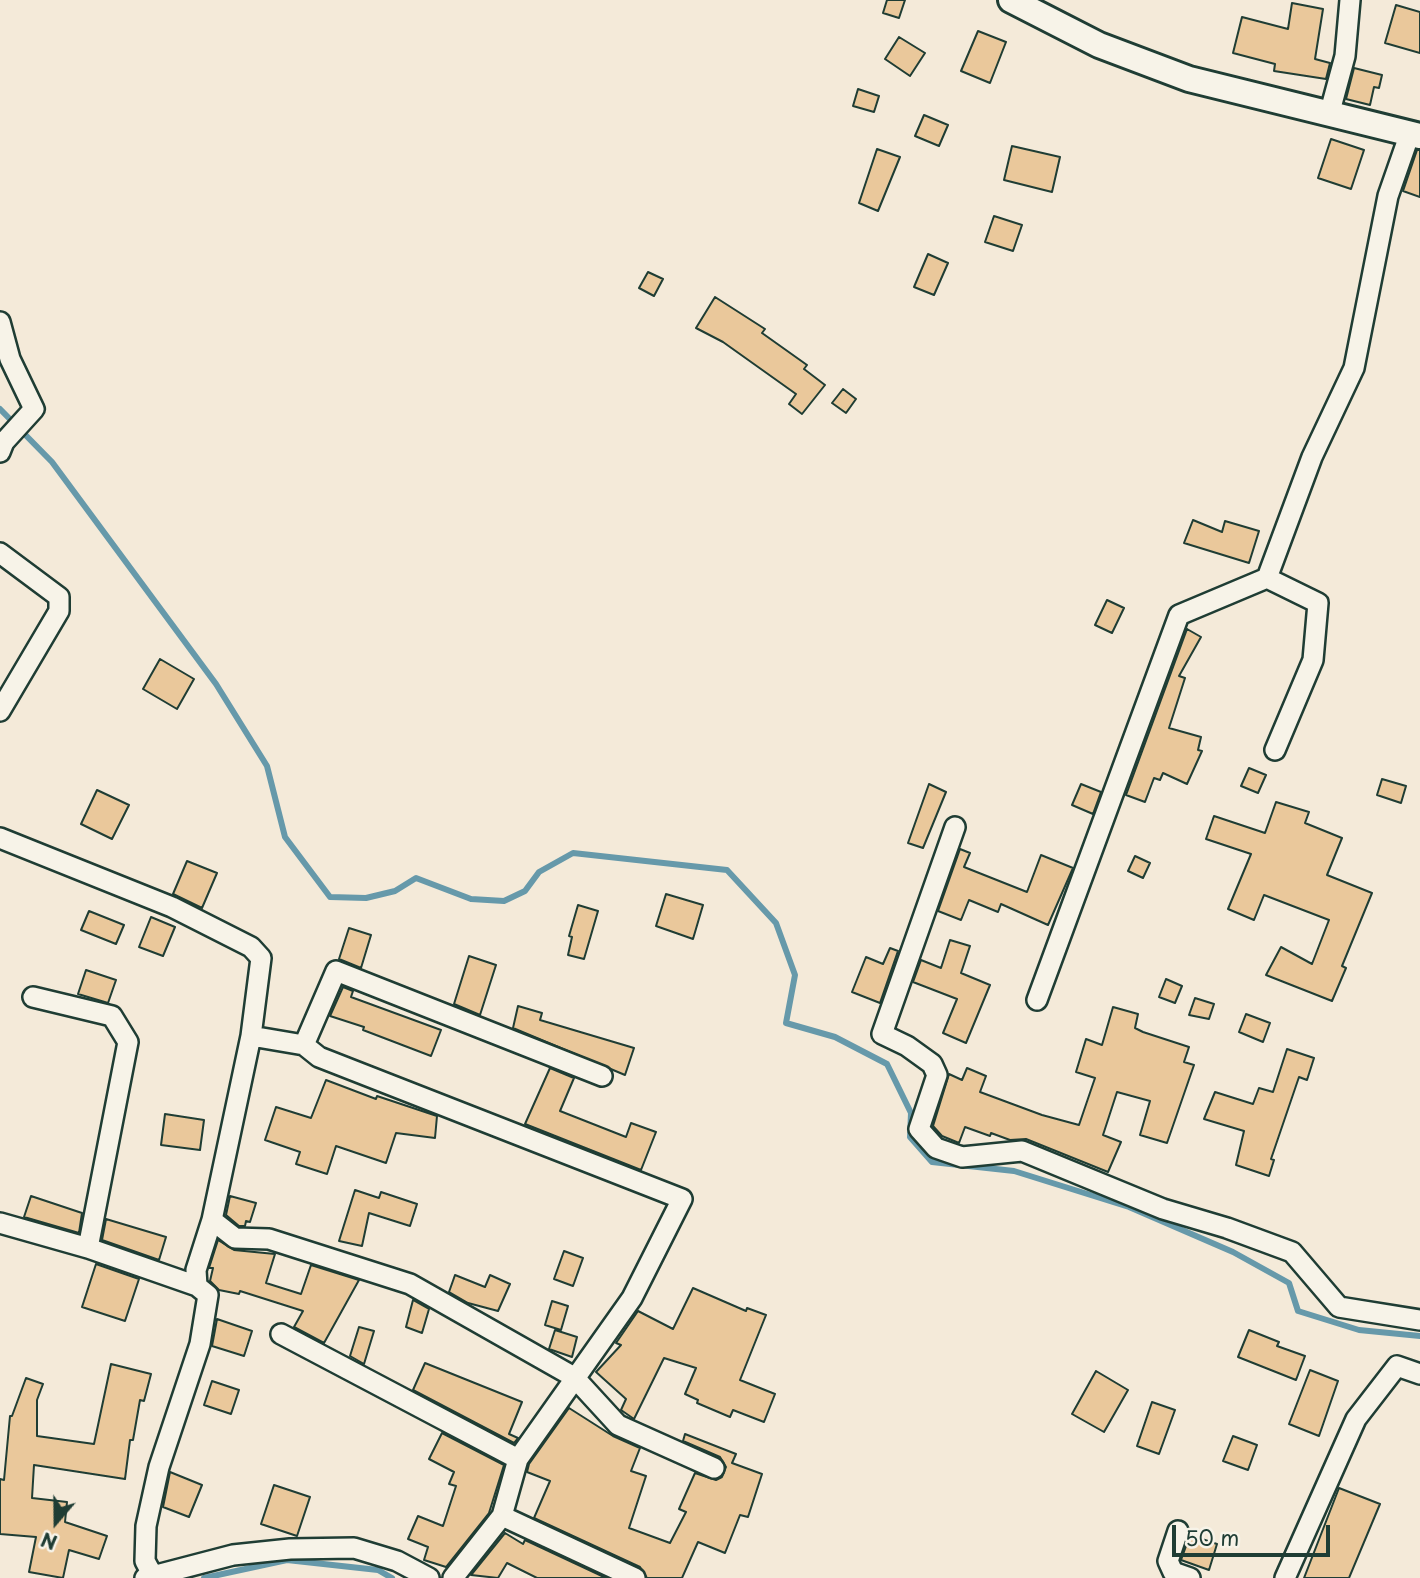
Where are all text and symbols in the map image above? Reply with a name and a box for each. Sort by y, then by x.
north arrow [21,1487,91,1557]
scale bar [1175,1512,1332,1556]
text: 50 m [1185,1521,1239,1553]
text: N [37,1526,61,1557]

